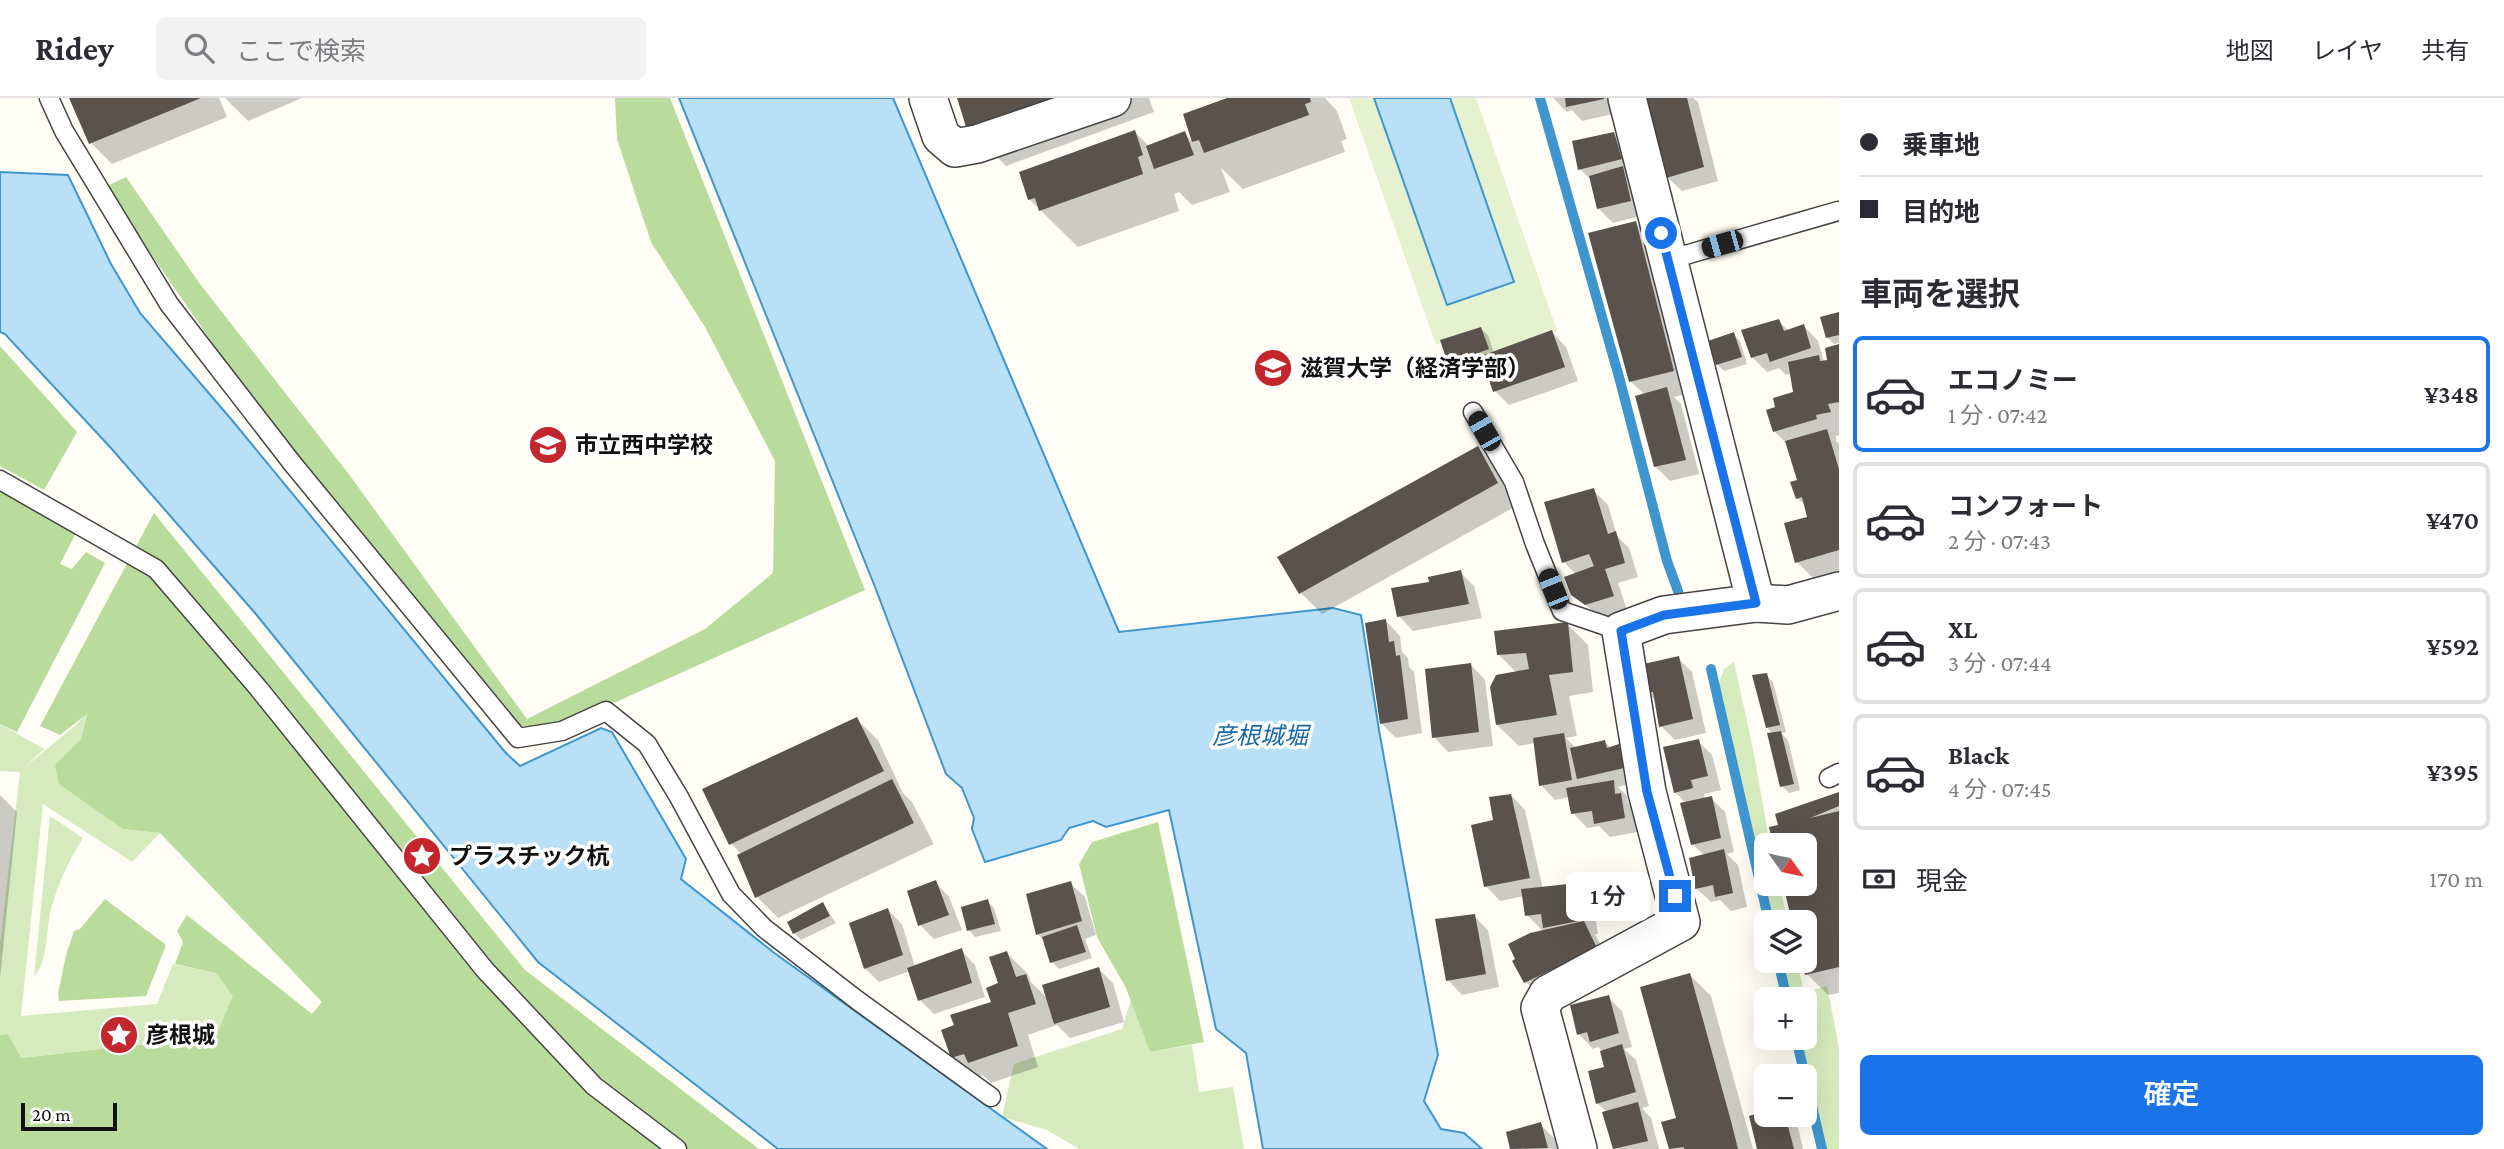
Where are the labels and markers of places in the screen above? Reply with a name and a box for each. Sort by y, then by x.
school or university icon: 滋賀大学（経済学部） [1252,347,1294,389]
place label: 滋賀大学（経済学部） [1300,355,1530,381]
school or university icon: 市立西中学校 [527,424,569,466]
place label: 市立西中学校 [575,432,713,458]
place icon: プラスチック杭 [401,835,443,877]
place label: プラスチック杭 [449,843,610,869]
place icon: 彦根城 [98,1014,140,1056]
place label: 彦根城 [146,1022,215,1048]

